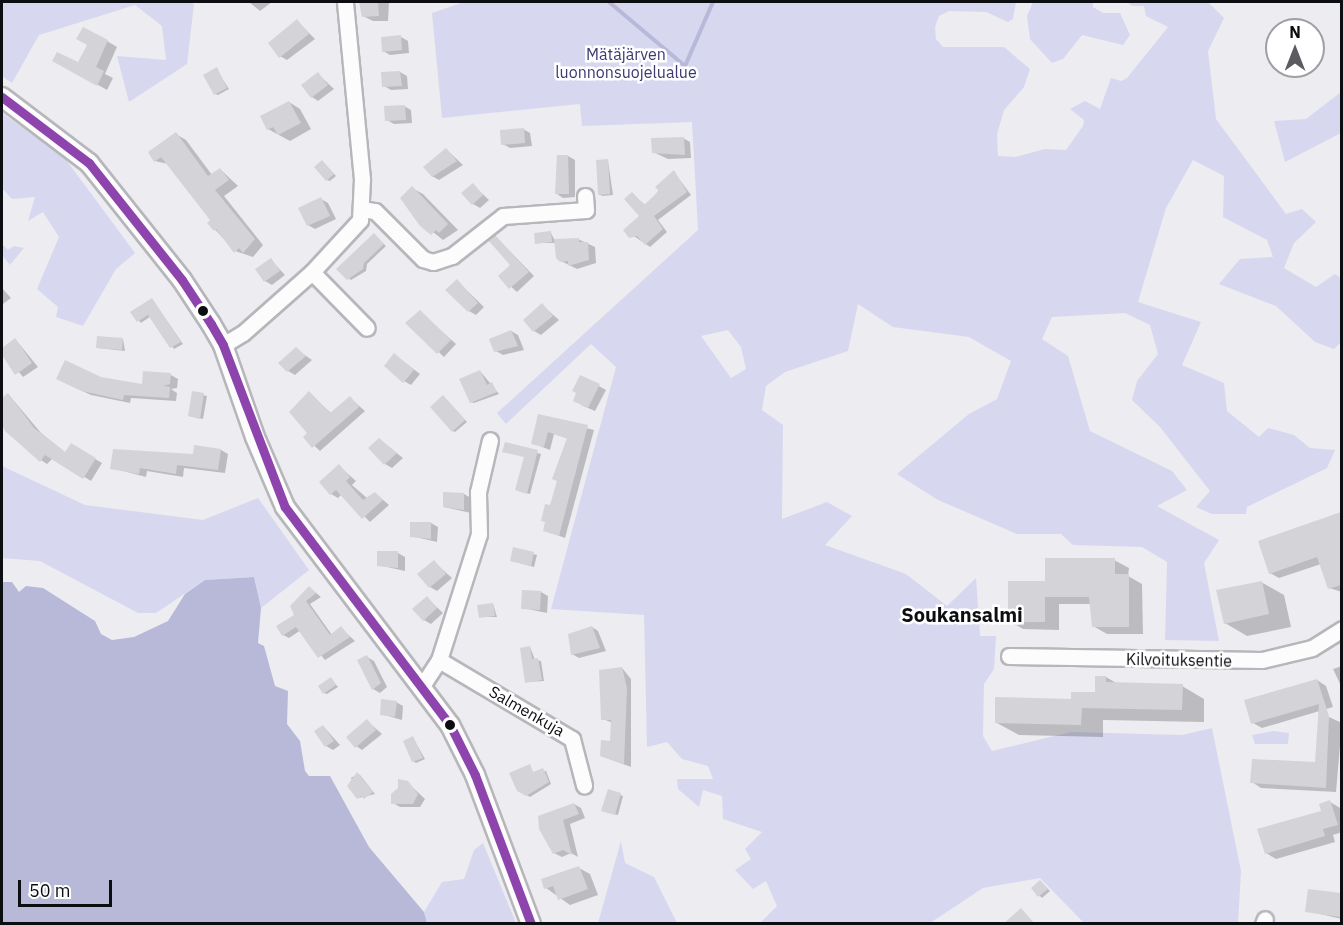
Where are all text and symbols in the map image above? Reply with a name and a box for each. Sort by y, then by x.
north arrow [1265,18,1325,78]
text: N [1289,22,1301,42]
park label: Mätäjärven luonnonsuojelualue [555,44,697,82]
unlabelled marker [197,305,209,317]
district label: Soukansalmi [901,602,1023,626]
street label: Kilvoituksentie [1126,649,1232,671]
street label: Salmenkuja [486,682,568,740]
unlabelled marker [444,719,456,731]
scale bar [21,868,116,906]
text: 50 m [29,879,71,902]

